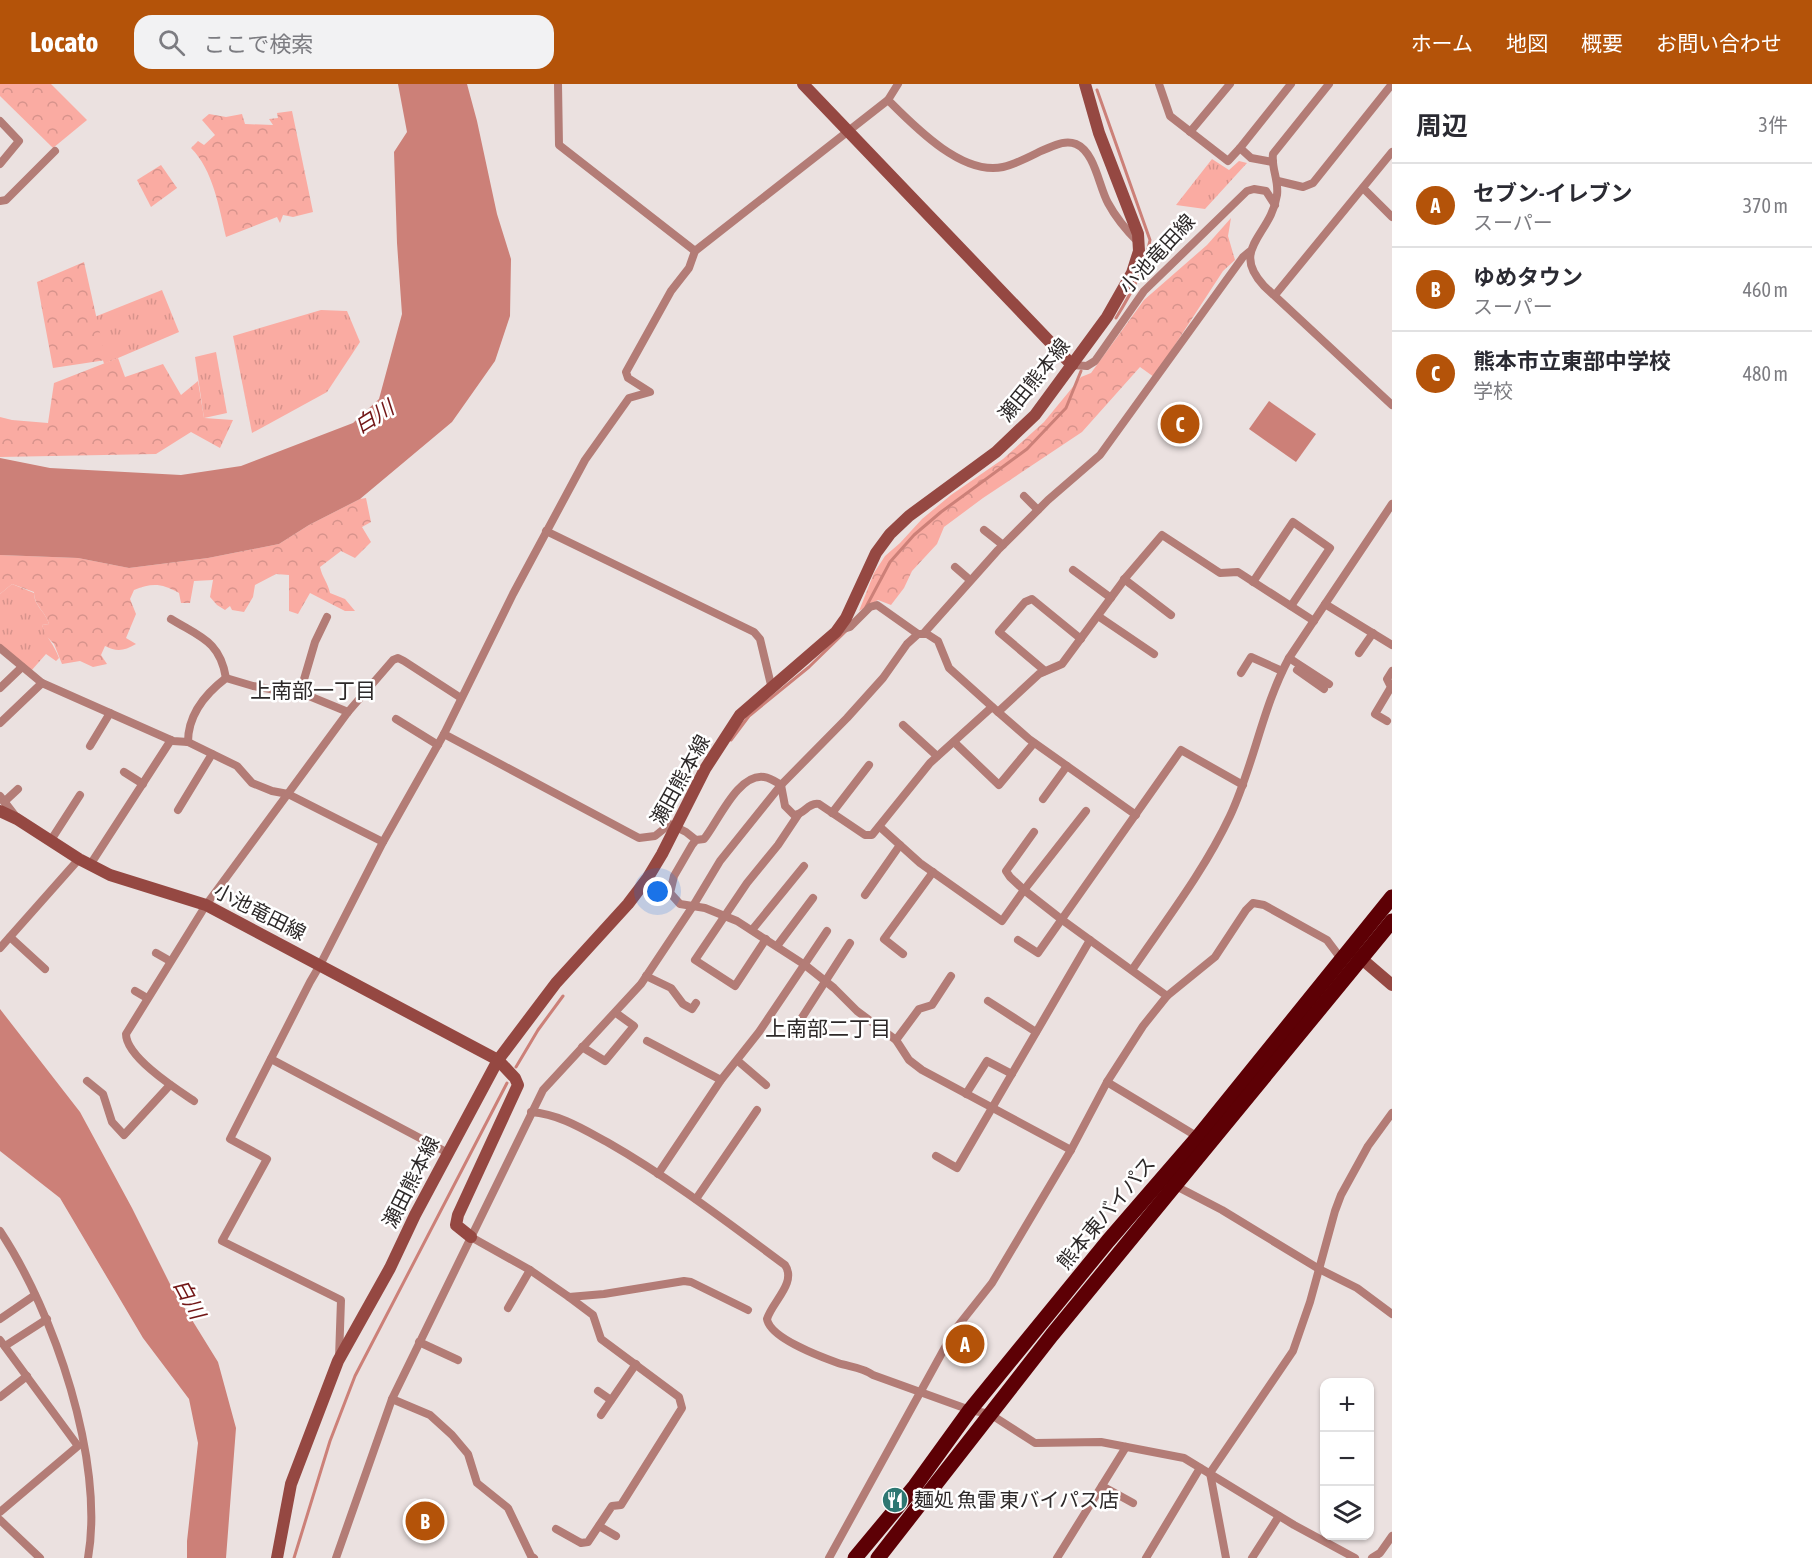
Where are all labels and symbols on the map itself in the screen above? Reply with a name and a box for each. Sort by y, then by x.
street label: 小池竜田線 [1114,209,1199,298]
street label: 瀬田熊本線 [993,334,1074,426]
water label: 白川 [349,394,399,437]
pin: C [1160,402,1200,446]
district label: 上南部一丁目 [250,678,376,702]
street label: 瀬田熊本線 [645,730,714,829]
your location [643,877,672,906]
street label: 小池竜田線 [210,879,310,945]
district label: 上南部二丁目 [765,1016,891,1040]
street label: 瀬田熊本線 [378,1132,444,1232]
street label: 熊本東バイパス [1052,1152,1159,1274]
water label: 白川 [169,1274,211,1324]
pin: A [946,1322,984,1366]
restaurant icon: 麺処 魚雷 東バイパス店 [880,1485,910,1515]
place label: 麺処 魚雷 東バイパス店 [914,1488,1119,1511]
pin: B [406,1498,444,1544]

